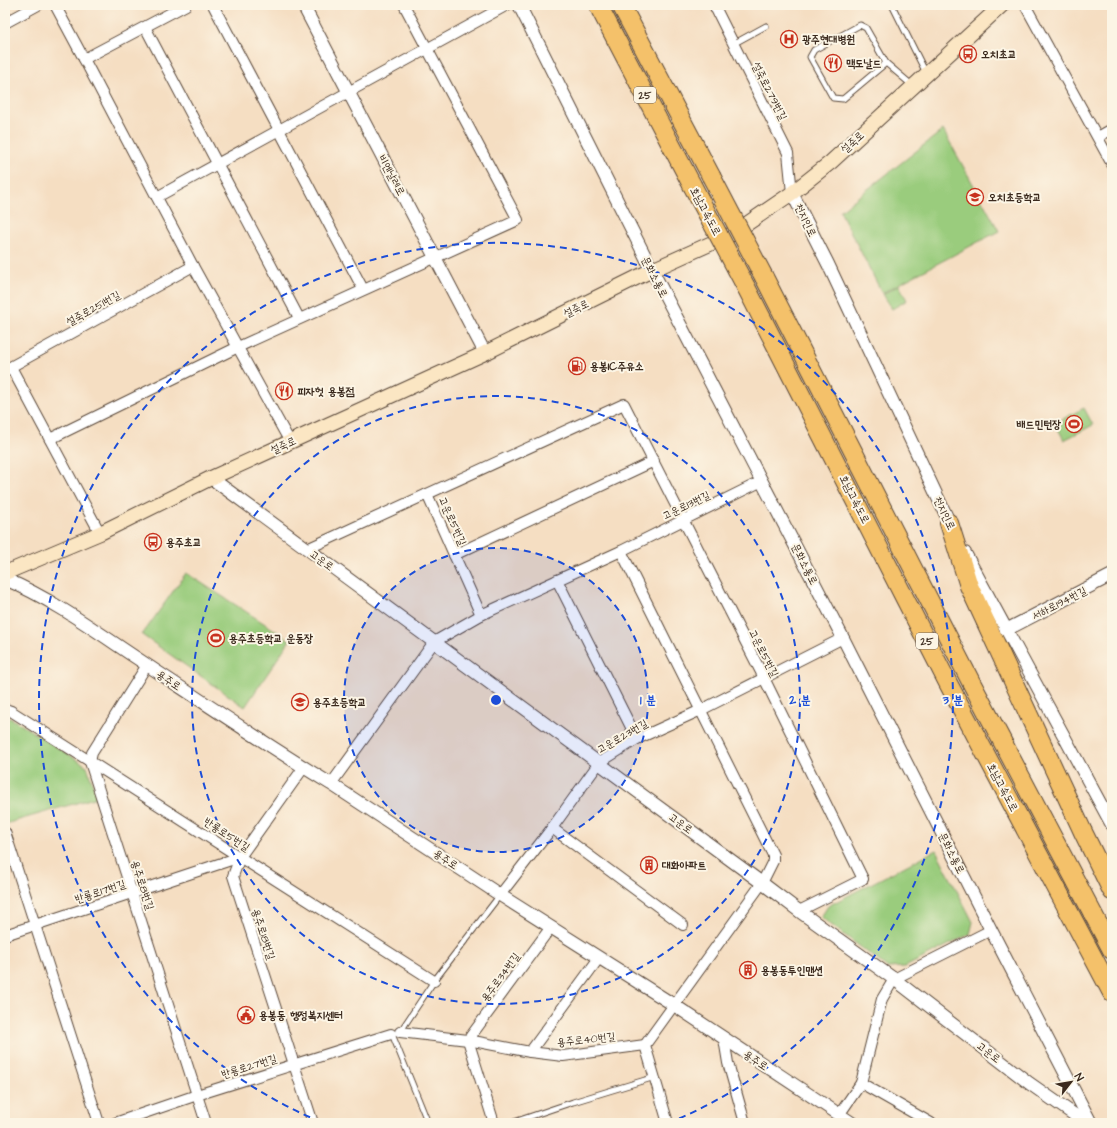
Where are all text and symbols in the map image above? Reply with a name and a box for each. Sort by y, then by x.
hospital icon: 광주현대병원 [779,29,799,49]
place label: 광주현대병원 [802,32,855,47]
bus stop icon: 오치초교 [958,44,978,64]
place label: 오치초교 [981,47,1016,62]
restaurant icon: 맥도날드 [823,53,843,73]
place label: 맥도날드 [846,56,882,71]
street label: 설죽로279번길 [748,59,791,123]
road number: 25 [634,87,656,103]
street label: 설죽로 [837,128,867,157]
street label: 비엔날레로 [375,152,409,198]
street label: 호남고속도로 [686,184,725,238]
school or university icon: 오치초등학교 [965,187,985,207]
place label: 오치초등학교 [988,190,1041,205]
street label: 천지인로 [791,201,820,240]
street label: 문화소통로 [638,254,671,300]
street label: 설죽로251번길 [63,287,123,329]
street label: 설죽로 [561,296,592,321]
fuel station icon: 용봉IC주유소 [567,356,587,376]
place label: 용봉IC주유소 [590,359,644,374]
restaurant icon: 피자헛 용봉점 [274,381,294,401]
place label: 피자헛 용봉점 [297,384,355,399]
sports icon: 배드민턴장 [1064,414,1084,434]
place label: 배드민턴장 [1016,417,1061,432]
street label: 설죽로 [268,433,299,458]
street label: 호남고속도로 [836,472,873,526]
street label: 고운로13번길 [660,487,713,523]
street label: 고운로5번길 [435,494,470,548]
street label: 천지인로 [930,494,959,533]
bus stop icon: 용주초교 [143,532,163,552]
place label: 용주초교 [166,535,201,550]
street label: 문화소통로 [788,541,821,587]
street label: 고운로 [307,547,337,574]
street label: 서하로194번길 [1029,583,1089,624]
street label: 고운로5번길 [745,627,782,680]
sports icon: 용주초등학교 운동장 [206,628,226,648]
place label: 용주초등학교 운동장 [229,631,313,646]
road number: 25 [916,633,938,649]
street label: 용주로 [154,667,184,694]
school or university icon: 용주초등학교 [290,692,310,712]
text: 1 분 [640,692,656,709]
text: 2 분 [788,692,811,709]
text: 3 분 [942,692,964,709]
centre of rings [489,693,503,707]
place label: 용주초등학교 [313,695,366,710]
street label: 고운로23번길 [594,716,650,757]
street label: 호남고속도로 [983,760,1022,814]
street label: 고운로 [666,810,696,837]
street label: 반룡로5번길 [201,814,253,855]
street label: 문화소통로 [935,830,968,876]
street label: 용주로 [431,846,461,873]
building icon: 대화아파트 [639,855,659,875]
street label: 용주로8번길 [127,858,158,912]
place label: 대화아파트 [662,858,706,873]
street label: 반룡로17번길 [73,876,128,907]
street label: 용주로18번길 [248,907,279,962]
street label: 용주로34번길 [477,950,523,1005]
building icon: 용봉동투인맨션 [738,960,758,980]
place label: 용봉동투인맨션 [761,963,823,978]
public building icon: 용봉동 행정복지센터 [236,1005,256,1025]
place label: 용봉동 행정복지센터 [259,1008,343,1023]
street label: 용주로40번길 [556,1029,616,1050]
street label: 고운로 [974,1038,1004,1067]
street label: 용주로 [741,1047,771,1074]
street label: 반룡로27번길 [220,1051,279,1082]
north arrow [1051,1062,1091,1102]
text: N [1071,1070,1087,1084]

